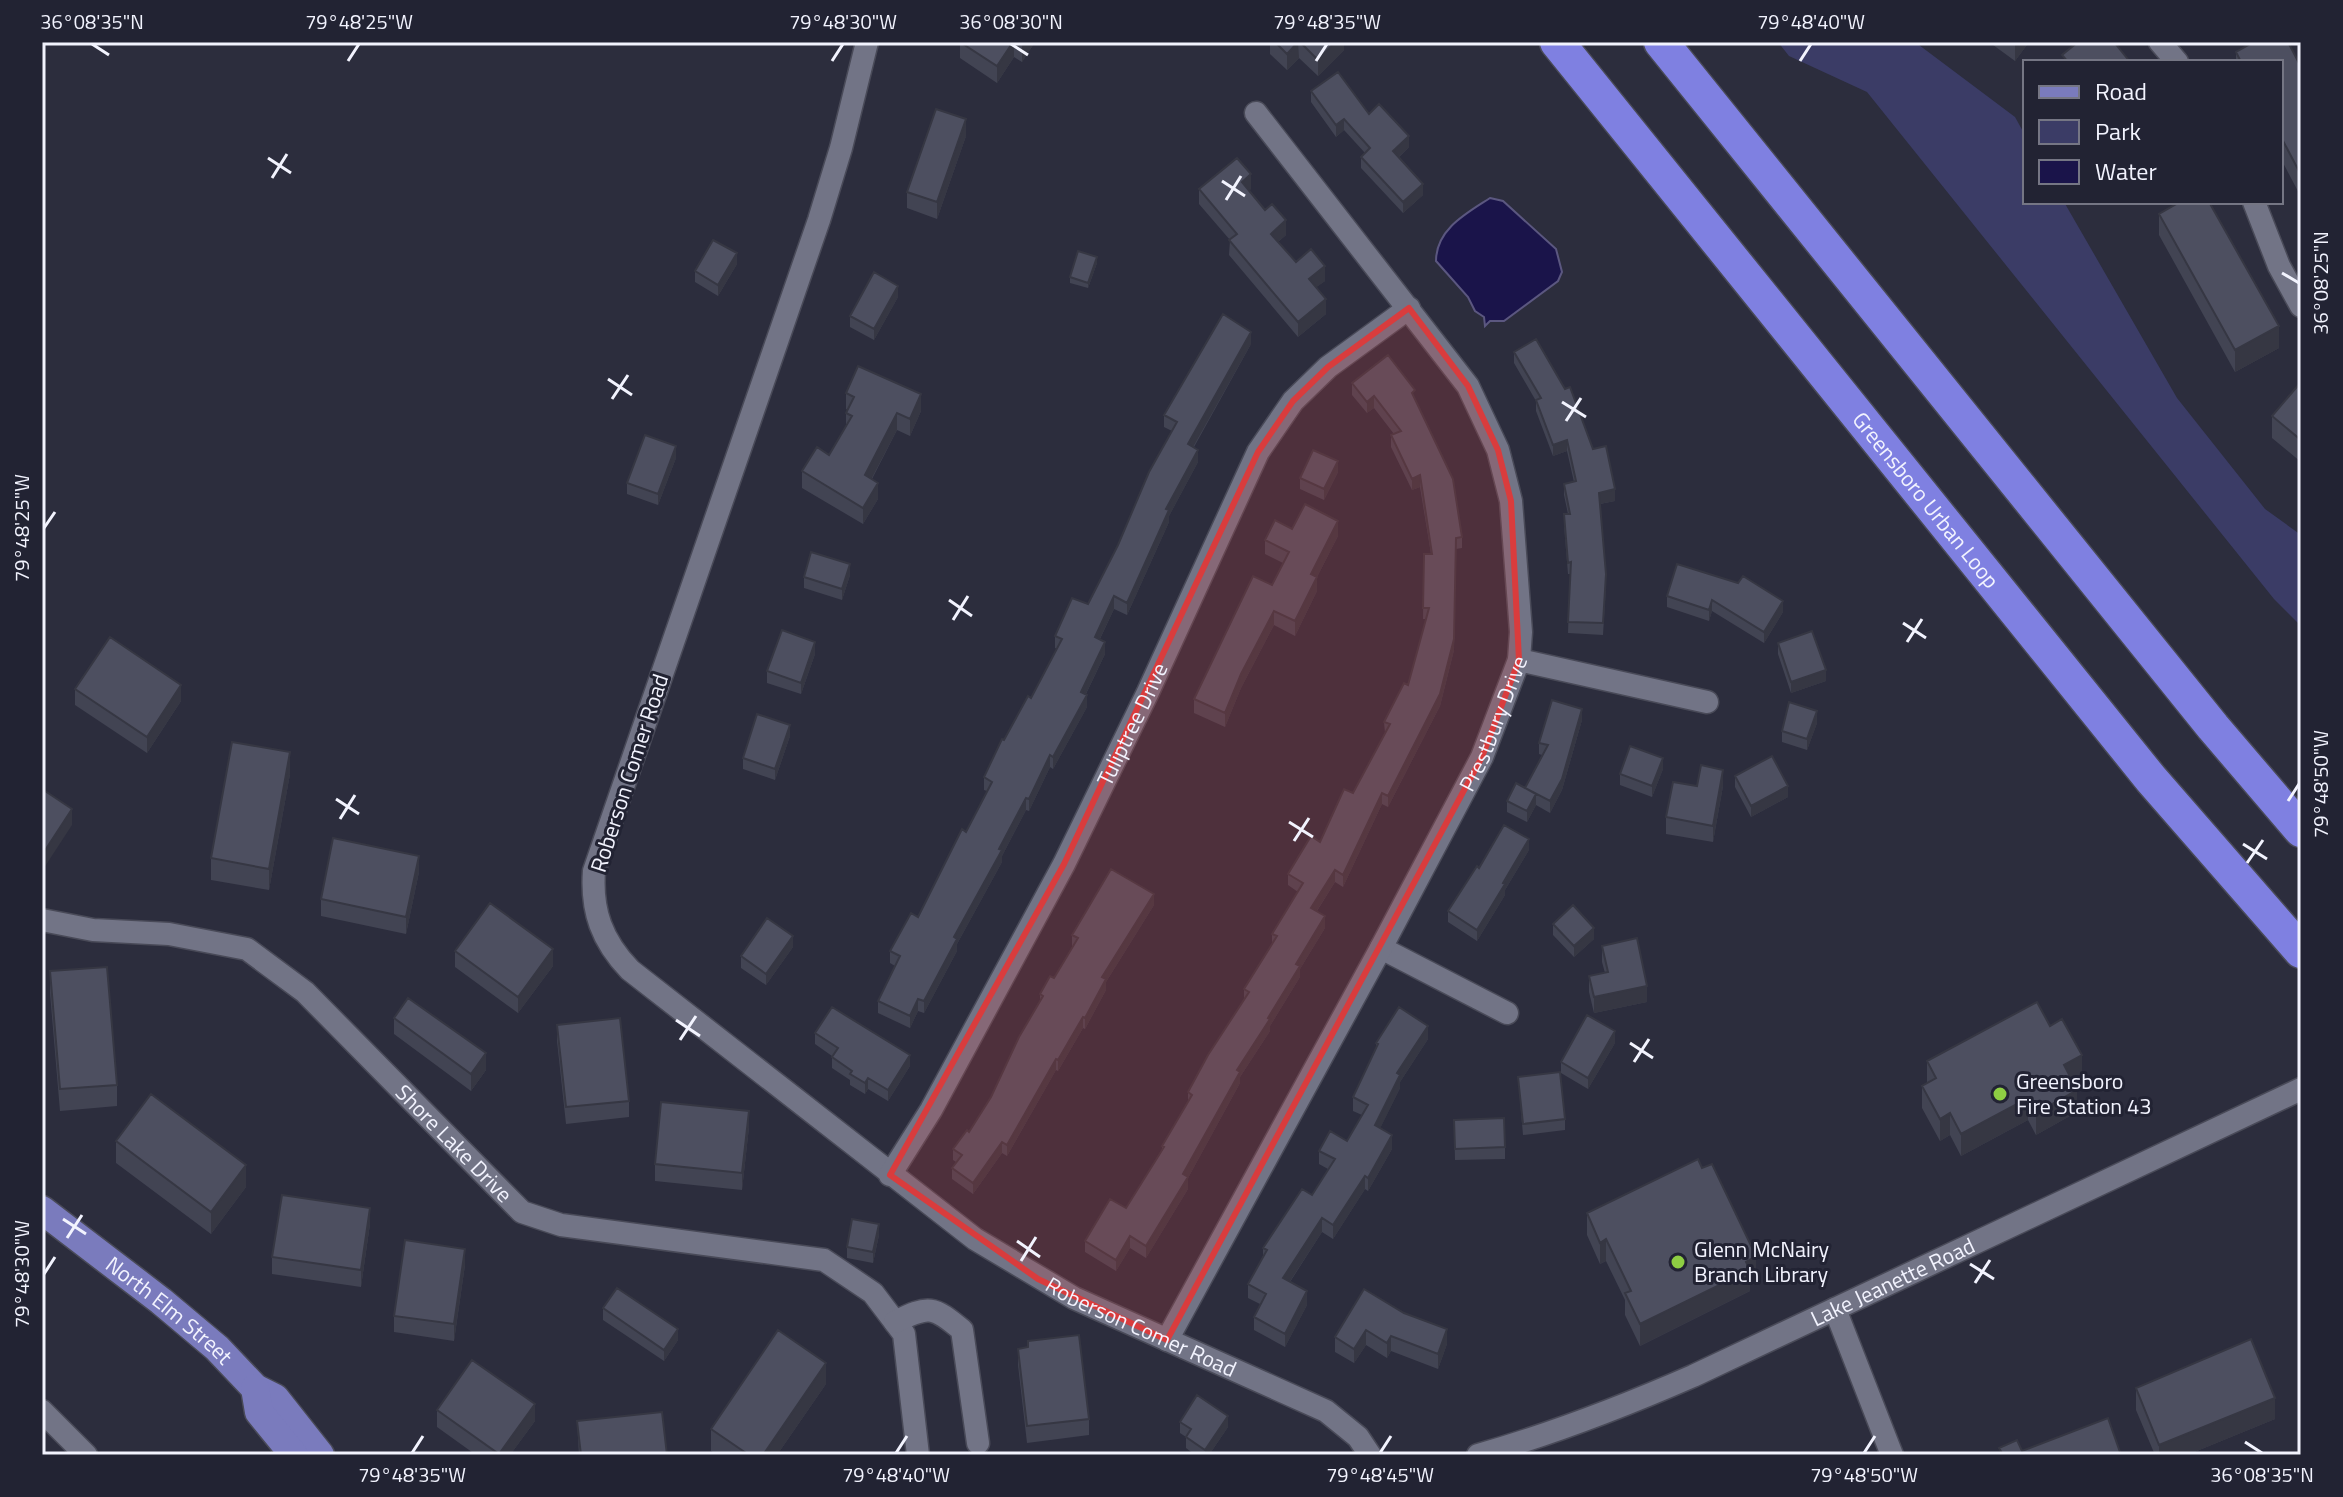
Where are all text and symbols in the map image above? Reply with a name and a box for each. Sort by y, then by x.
text: 36°08'35"N [40,6,144,37]
text: 79°48'25"W [305,6,413,37]
text: 79°48'30"W [789,6,897,37]
text: 36°08'30"N [959,6,1063,37]
text: 79°48'35"W [1273,6,1381,37]
text: 79°48'40"W [1757,6,1865,37]
legend [2023,60,2283,204]
text: Road [2095,73,2147,109]
text: Park [2095,113,2141,149]
text: Water [2095,153,2157,189]
text: 36°08'25"N [2305,231,2336,335]
street label: Greensboro Urban Loop [1844,404,2008,596]
text: 79°48'25"W [6,474,37,582]
street label: Prestbury Drive [1450,651,1536,797]
street label: Tuliptree Drive [1088,657,1176,792]
street label: Roberson Comer Road [581,669,677,877]
text: 79°48'50"W [2305,730,2336,838]
place label: Greensboro Fire Station 43 [2016,1064,2152,1123]
street label: Shore Lake Drive [388,1076,521,1210]
marker: Greensboro Fire Station 43 [1991,1085,2009,1103]
text: 79°48'30"W [6,1220,37,1328]
street label: Lake Jeanette Road [1805,1228,1980,1335]
place label: Glenn McNairy Branch Library [1694,1232,1829,1291]
street label: North Elm Street [99,1248,241,1372]
marker: Glenn McNairy Branch Library [1669,1253,1687,1271]
street label: Roberson Comer Road [1039,1268,1242,1386]
text: 79°48'35"W [358,1459,466,1490]
text: 79°48'40"W [842,1459,950,1490]
text: 79°48'45"W [1326,1459,1434,1490]
text: 79°48'50"W [1810,1459,1918,1490]
text: 36°08'35"N [2210,1459,2314,1490]

